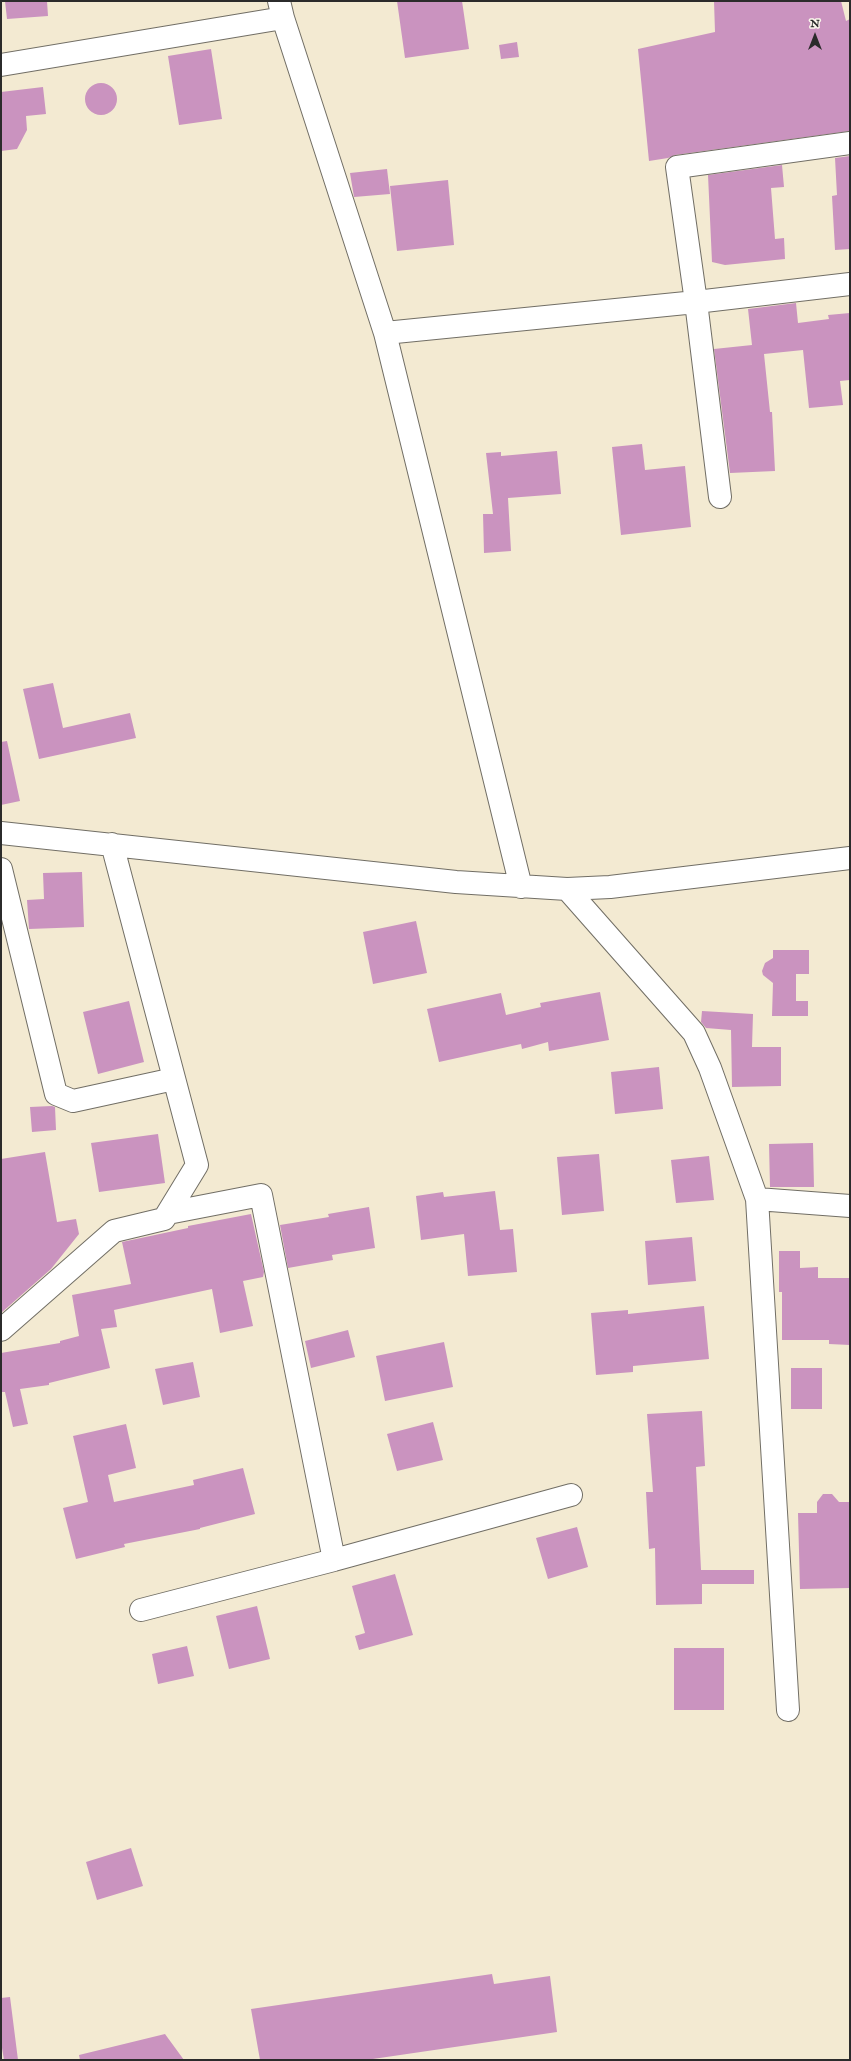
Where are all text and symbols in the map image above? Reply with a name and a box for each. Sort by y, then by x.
north arrow [795,16,835,56]
text: N [810,17,820,31]

